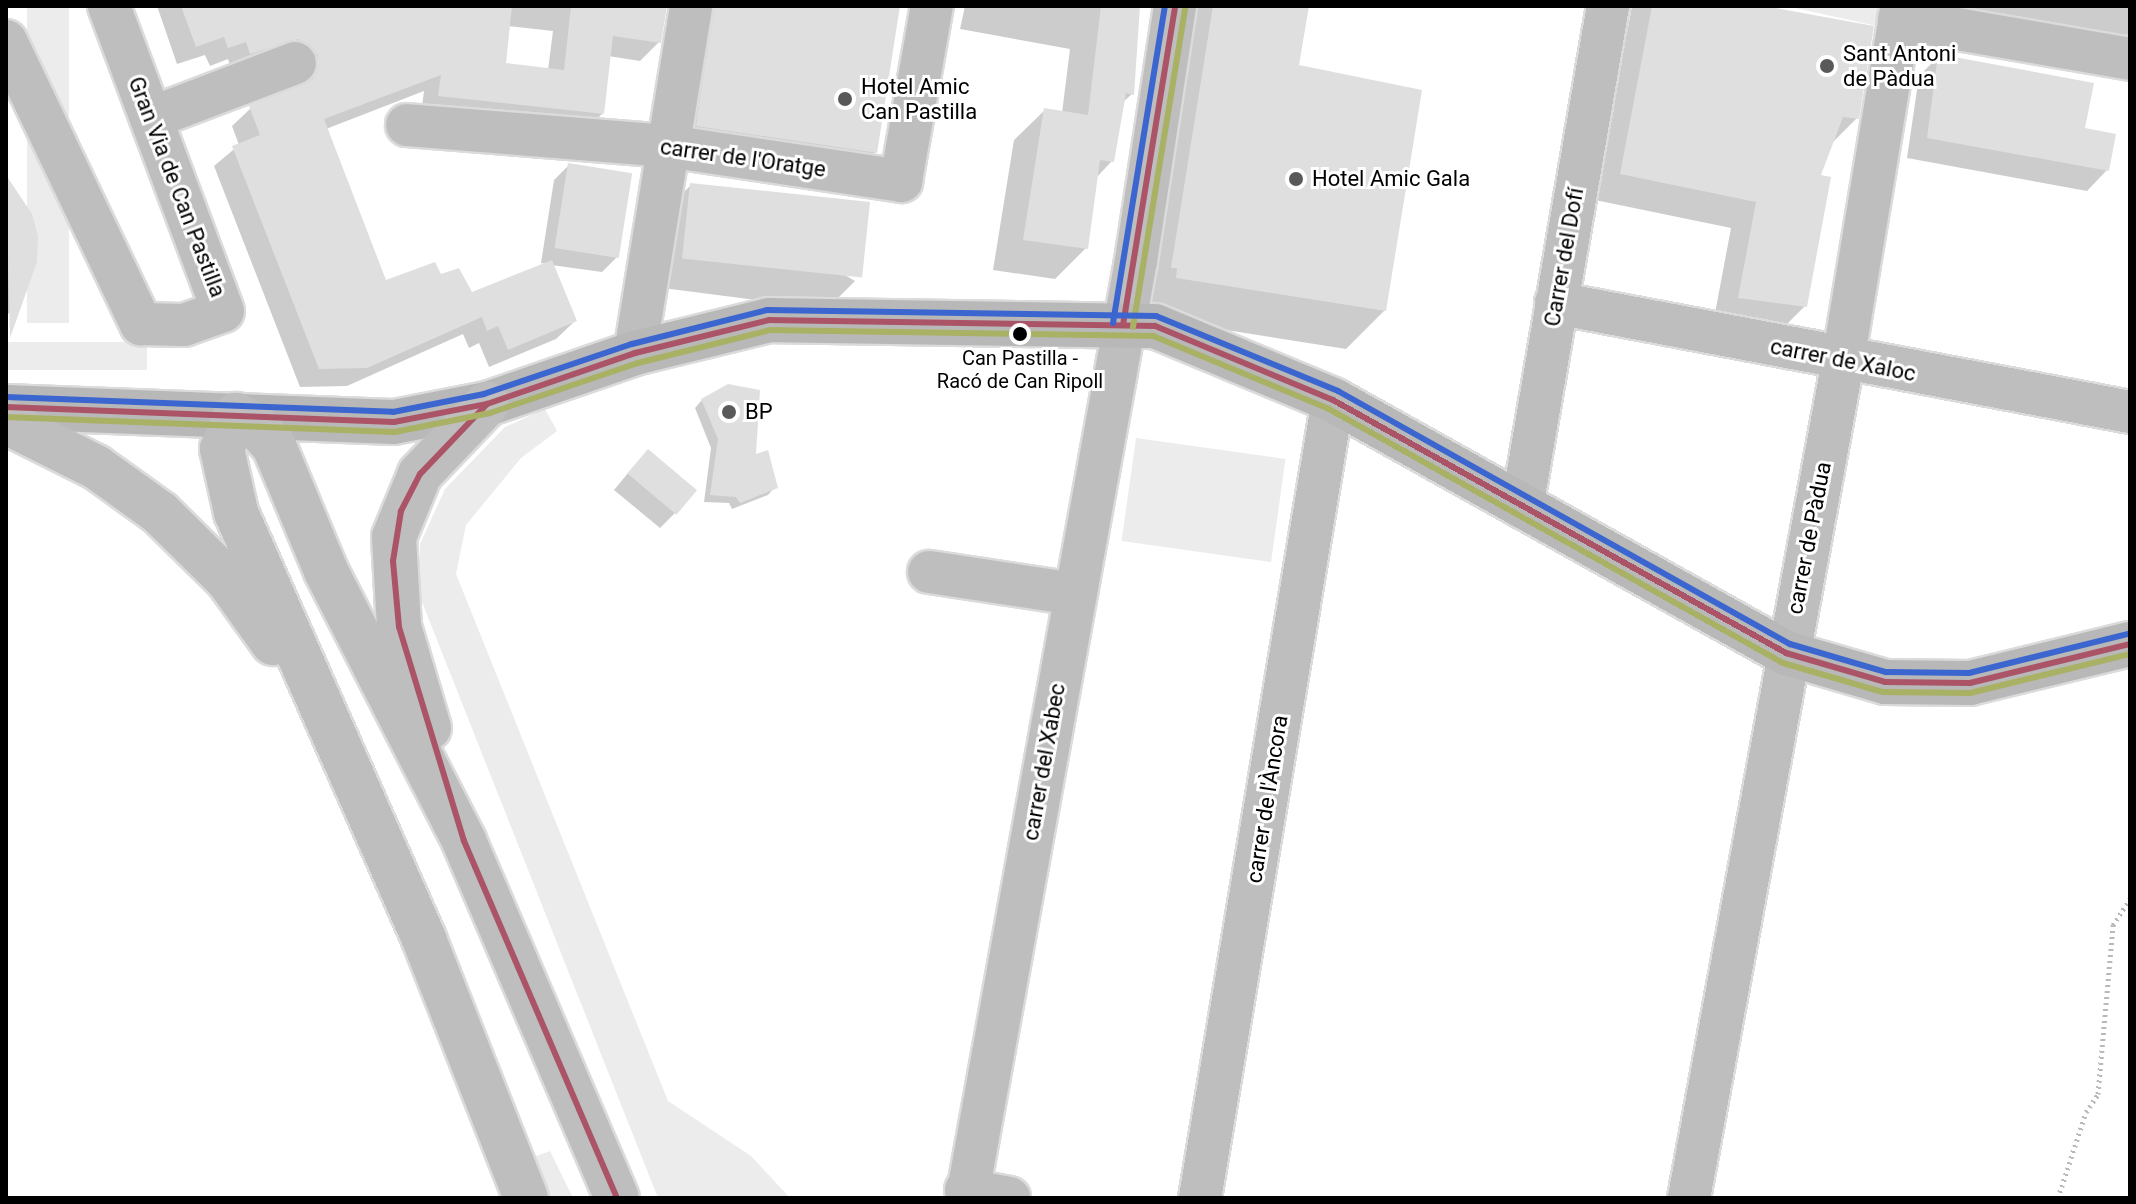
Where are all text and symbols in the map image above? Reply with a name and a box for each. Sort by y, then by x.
place label: Sant Antoni de Pàdua [1843,40,1956,92]
marker: Sant Antoni de Pàdua [1818,57,1836,75]
street label: Gran Via de Can Pastilla [123,73,231,301]
place label: Hotel Amic Can Pastilla [861,73,977,124]
marker: Hotel Amic Can Pastilla [836,90,854,108]
street label: carrer de l'Oratge [659,133,827,183]
place label: Hotel Amic Gala [1312,166,1470,192]
marker: Hotel Amic Gala [1287,170,1305,188]
street label: Carrer del Dofí [1539,186,1589,328]
marker: Can Pastilla - Racó de Can Ripoll [1012,326,1028,342]
street label: carrer de Xaloc [1768,333,1918,387]
place label: Can Pastilla - Racó de Can Ripoll [937,346,1103,393]
place label: BP [745,399,773,425]
marker: BP [720,403,738,421]
street label: carrer de Pàdua [1781,460,1837,616]
street label: carrer del Xabec [1017,681,1071,843]
street label: carrer de l'Àncora [1241,713,1293,885]

